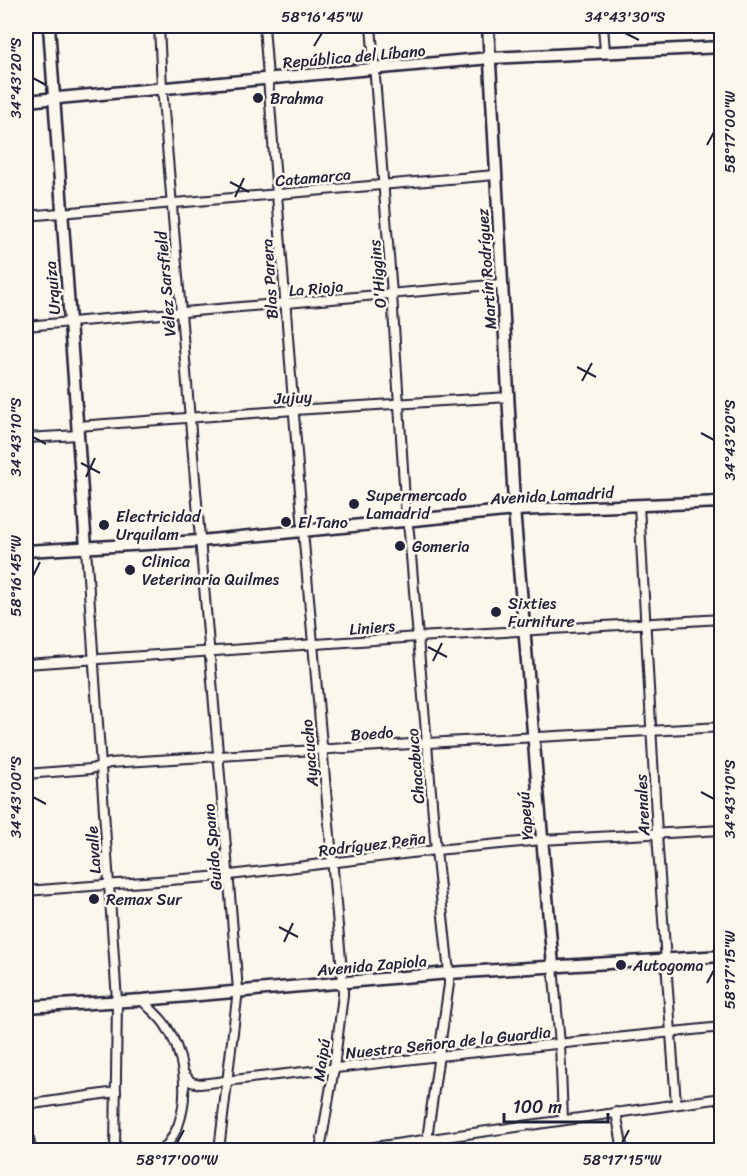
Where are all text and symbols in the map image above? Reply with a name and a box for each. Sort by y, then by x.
text: 58°16'45"W [281,4,363,30]
text: 34°43'30"S [585,4,666,30]
street label: República del Líbano [281,36,427,77]
text: 34°43'20"S [3,37,29,119]
place label: Brahma [270,84,324,113]
marker: Brahma [251,91,265,105]
text: 58°17'00"W [717,91,743,173]
street label: Catamarca [274,160,352,195]
street label: Martín Rodríguez [468,207,505,330]
street label: Vélez Sarsfield [146,229,185,338]
street label: Blas Parera [252,238,287,320]
street label: O'Higgins [360,238,395,309]
street label: Urquiza [36,260,69,316]
street label: La Rioja [287,272,345,305]
street label: Jujuy [272,382,314,413]
text: 34°43'10"S [3,397,29,476]
text: 34°43'20"S [717,399,743,481]
street label: Avenida Lamadrid [489,478,616,513]
place label: Supermercado Lamadrid [366,481,467,528]
marker: Supermercado Lamadrid [347,497,361,511]
place label: Electricidad Urquilam [116,502,202,549]
place label: El Tano [298,508,348,537]
marker: El Tano [279,515,293,529]
marker: Electricidad Urquilam [97,518,111,532]
place label: Gomeria [412,532,470,561]
text: 58°16'45"W [3,535,29,617]
marker: Gomeria [393,539,407,553]
place label: Clinica Veterinaria Quilmes [142,547,279,594]
marker: Clinica Veterinaria Quilmes [123,563,137,577]
place label: Sixties Furniture [508,589,575,636]
marker: Sixties Furniture [489,605,503,619]
street label: Liniers [348,611,396,644]
street label: Ayacucho [292,718,327,789]
street label: Boedo [350,718,394,749]
street label: Chacabuco [398,727,433,805]
text: 34°43'00"S [3,756,29,838]
text: 34°43'10"S [717,759,743,838]
street label: Arenales [626,773,659,837]
street label: Yapeyú [509,790,542,841]
street label: Guido Spano [194,802,231,891]
street label: Rodríguez Peña [317,823,428,865]
street label: Lavalle [77,825,110,875]
place label: Remax Sur [106,885,183,914]
marker: Remax Sur [87,892,101,906]
text: 58°17'15"W [717,930,743,1009]
street label: Avenida Zapiola [315,946,428,985]
place label: Autogoma [632,951,704,980]
marker: Autogoma [614,958,628,972]
street label: Nuestra Señora de la Guardia [344,1017,552,1068]
street label: Maipú [304,1037,339,1083]
scale bar [504,1086,608,1124]
text: 100 m [513,1091,562,1123]
text: 58°17'00"W [136,1147,218,1173]
text: 58°17'15"W [583,1147,662,1173]

